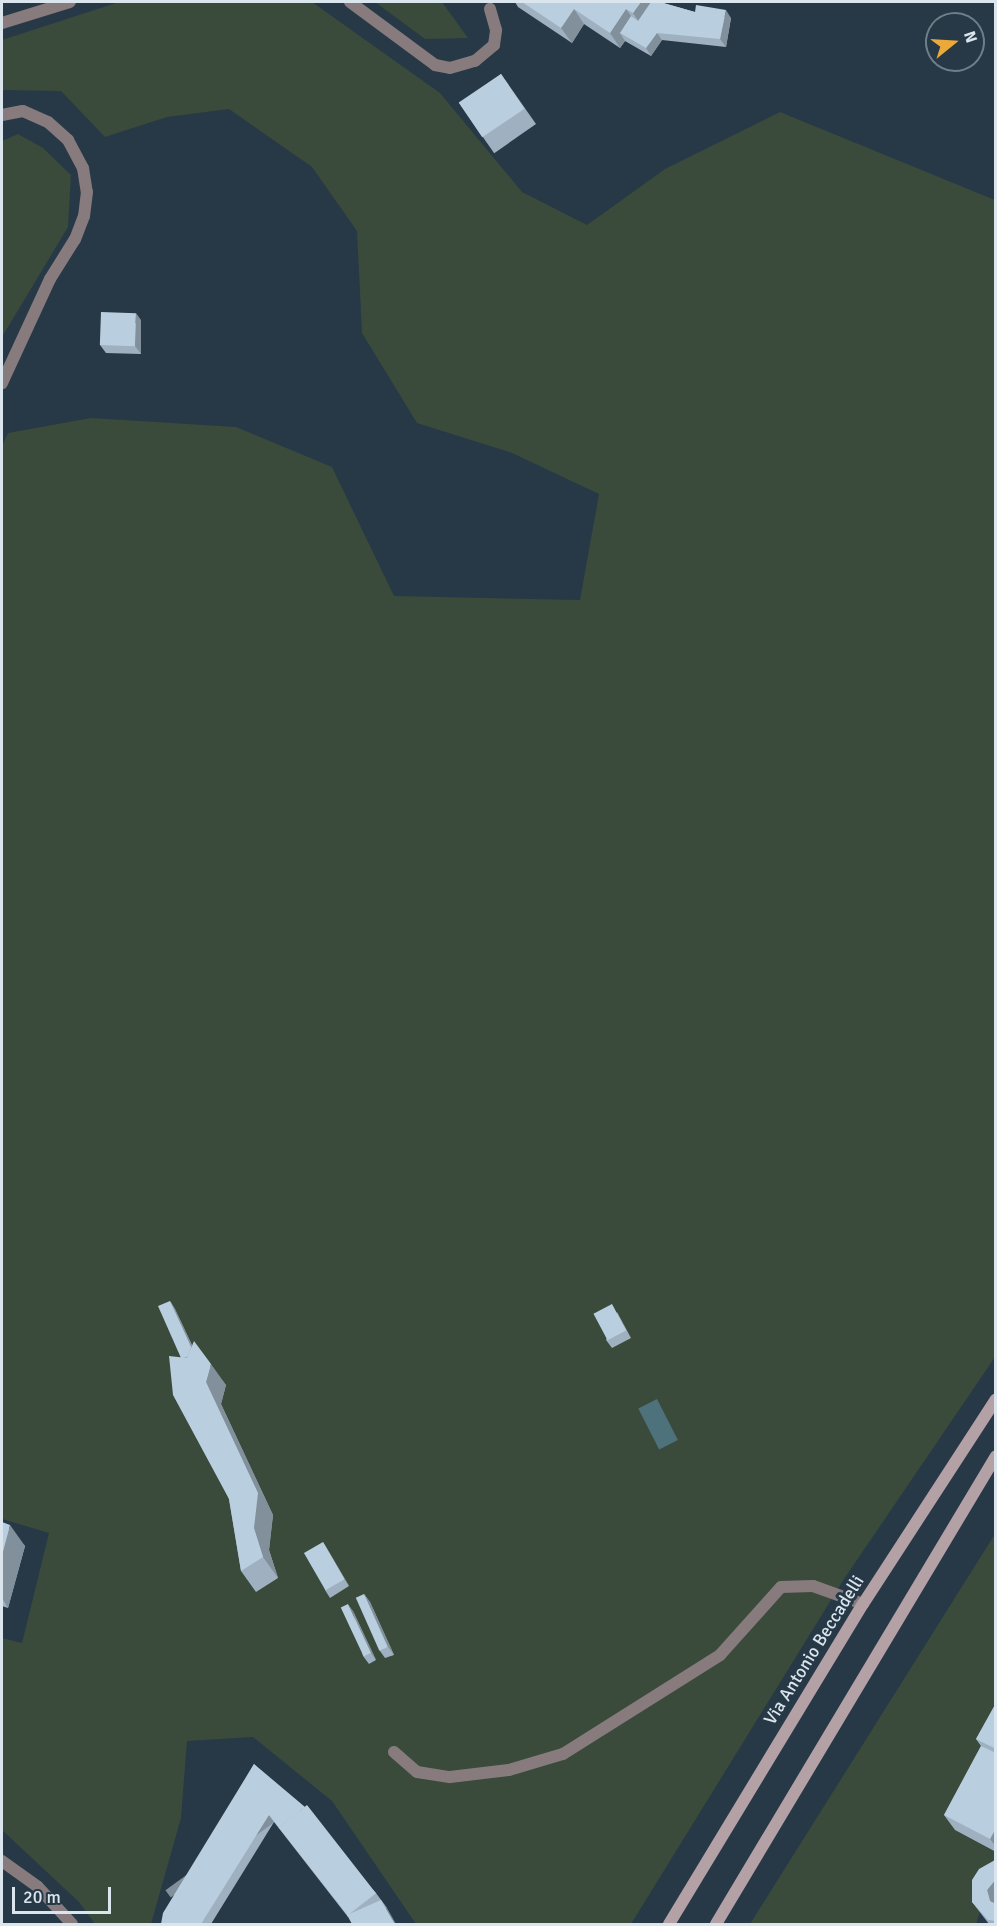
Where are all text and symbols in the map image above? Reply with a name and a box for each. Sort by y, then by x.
north arrow [925,12,985,72]
text: N [959,29,981,45]
street label: Via Antonio Beccadelli [759,1571,869,1729]
scale bar [15,1875,114,1913]
text: 20 m [23,1886,61,1908]

